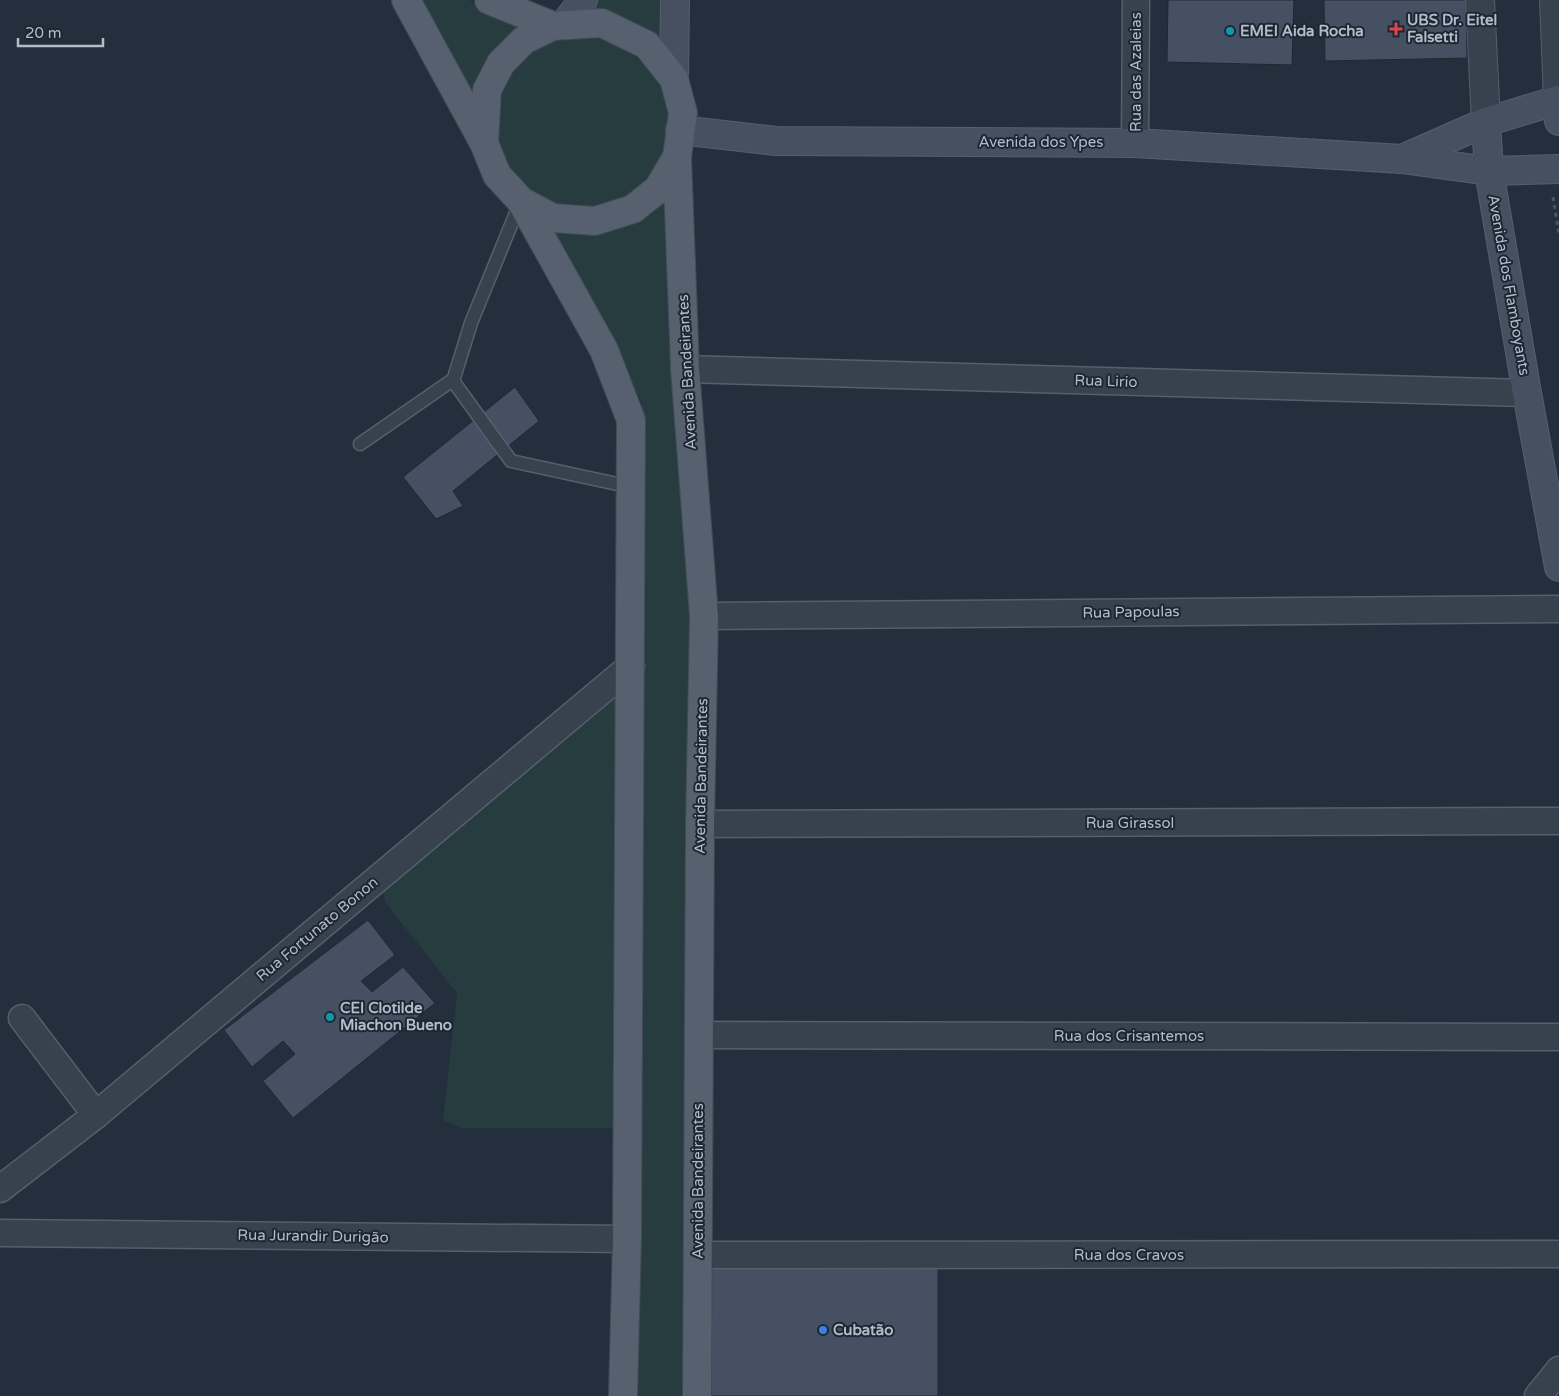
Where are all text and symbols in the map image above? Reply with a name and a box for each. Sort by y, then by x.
place label: UBS Dr. Eitel Falsetti [1407,11,1497,46]
street label: Rua das Azaleias [1127,12,1145,132]
scale bar [18,15,102,47]
place label: EMEI Aida Rocha [1240,22,1364,40]
marker: UBS Dr. Eitel Falsetti [1389,22,1403,36]
text: 20 m [25,24,62,42]
marker: EMEI Aida Rocha [1224,25,1236,37]
street label: Avenida dos Ypes [978,133,1104,151]
street label: Avenida dos Flamboyants [1484,193,1534,377]
street label: Avenida Bandeirantes [674,294,700,450]
street label: Rua Lirio [1074,371,1138,391]
street label: Rua Papoulas [1082,602,1180,622]
street label: Avenida Bandeirantes [691,698,711,854]
street label: Rua Girassol [1086,814,1174,832]
street label: Rua Fortunato Bonon [253,873,381,985]
place label: CEI Clotilde Miachon Bueno [340,999,452,1034]
marker: CEI Clotilde Miachon Bueno [324,1011,336,1023]
street label: Rua dos Crisantemos [1054,1027,1204,1045]
street label: Avenida Bandeirantes [689,1103,707,1259]
street label: Rua Jurandir Durigão [237,1226,389,1246]
street label: Rua dos Cravos [1074,1246,1184,1264]
place label: Cubatão [833,1321,893,1339]
marker: Cubatão [817,1324,829,1336]

